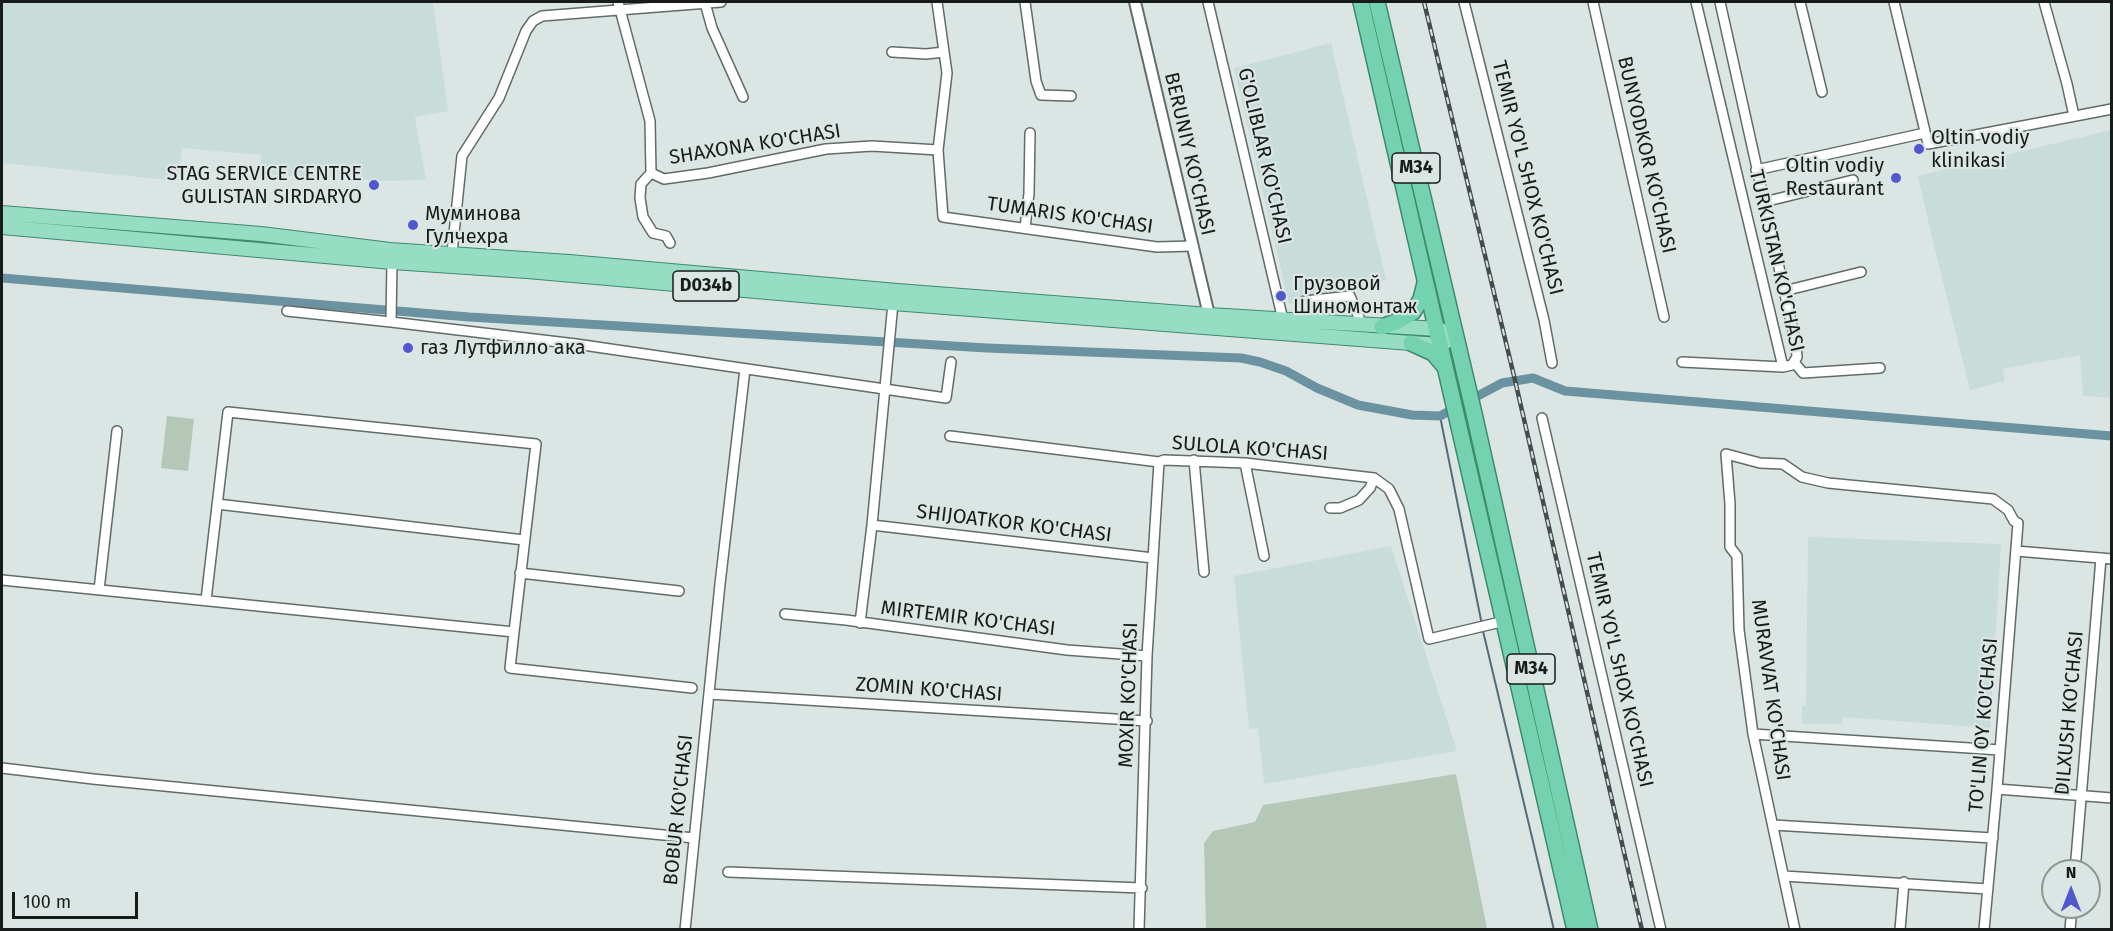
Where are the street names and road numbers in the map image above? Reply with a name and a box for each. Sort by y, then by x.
street label: BUNYODKOR KO'CHASI [1612,54,1680,256]
street label: TEMIR YO'L SHOX KO'CHASI [1486,58,1568,298]
street label: G'OLIBLAR KO'CHASI [1232,65,1296,247]
street label: BERUNIY KO'CHASI [1159,70,1219,238]
street label: SHAXONA KO'CHASI [667,120,843,170]
road number: M34 [1392,153,1440,183]
street label: TURKISTAN KO'CHASI [1743,168,1809,354]
street label: TUMARIS KO'CHASI [985,192,1155,240]
road number: D034b [673,271,739,301]
street label: SULOLA KO'CHASI [1171,432,1329,466]
street label: SHIJOATKOR KO'CHASI [915,500,1113,548]
street label: TEMIR YO'L SHOX KO'CHASI [1580,550,1658,790]
street label: MIRTEMIR KO'CHASI [879,596,1057,642]
street label: MURAVVAT KO'CHASI [1745,598,1795,782]
street label: MOXIR KO'CHASI [1114,622,1144,768]
street label: DILXUSH KO'CHASI [2051,630,2089,796]
street label: TO'LIN OY KO'CHASI [1964,637,2004,813]
road number: M34 [1507,654,1555,684]
street label: ZOMIN KO'CHASI [855,673,1003,707]
street label: BOBUR KO'CHASI [659,733,699,887]

